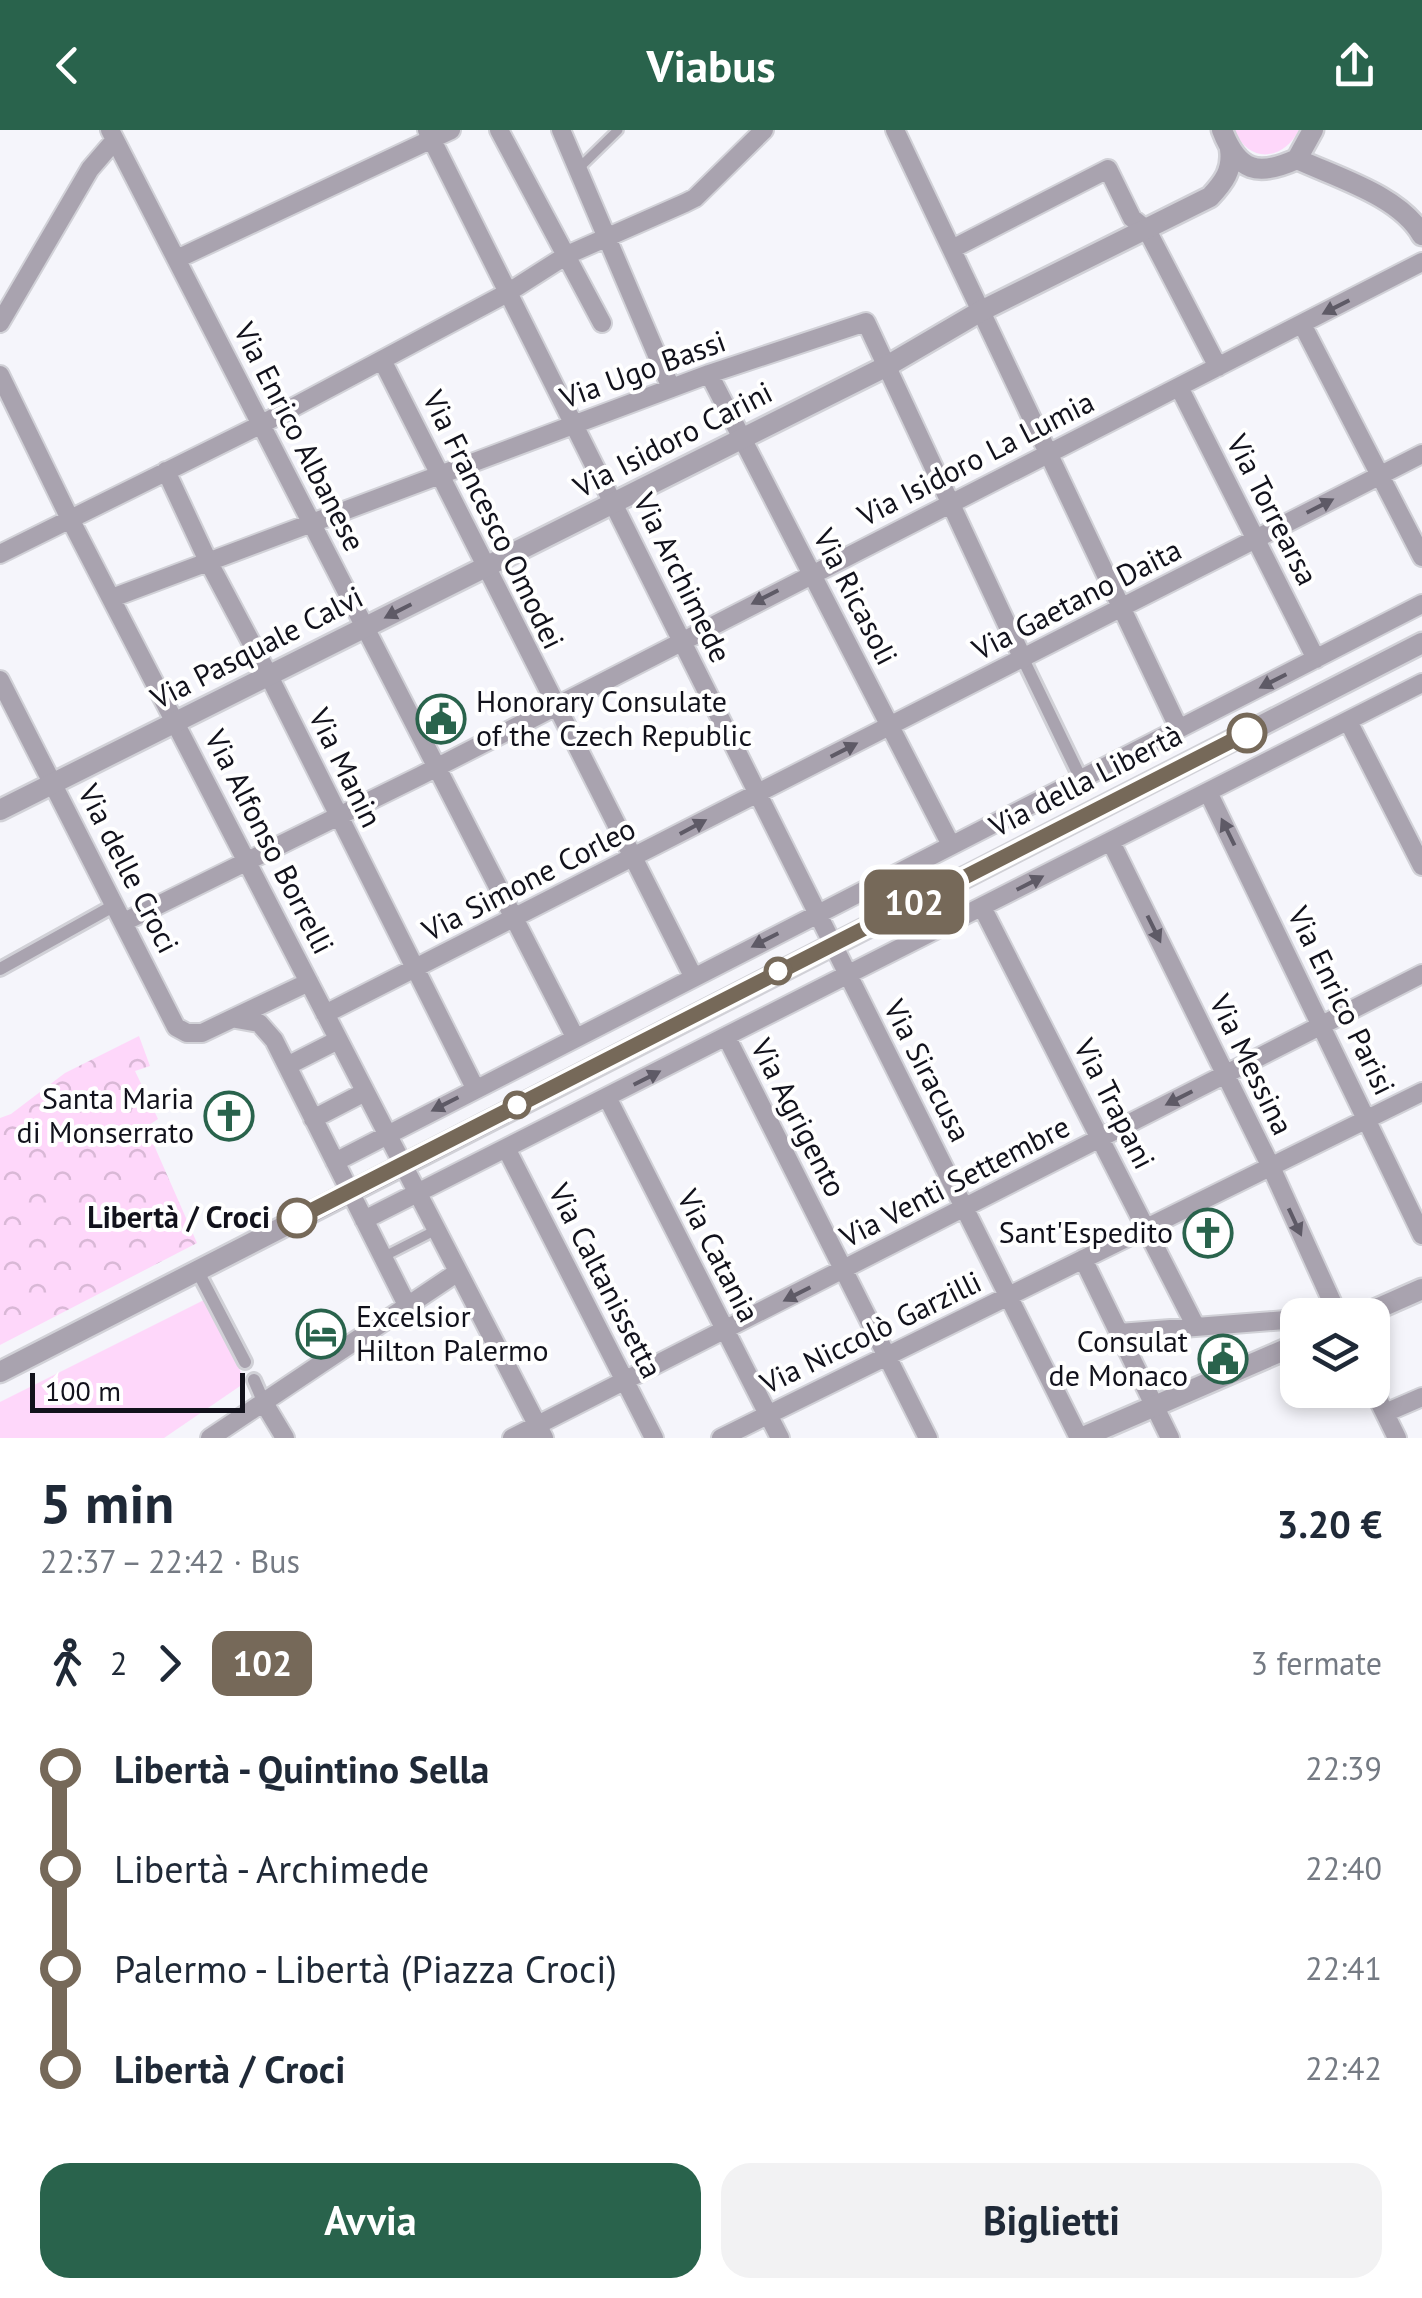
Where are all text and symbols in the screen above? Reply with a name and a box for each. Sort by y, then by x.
text: Viabus [647,36,775,94]
icon: back [40,38,95,93]
icon: share [1327,38,1382,93]
one-way arrow [1321,298,1350,315]
street label: Via Enrico Albanese [225,314,375,557]
street label: Via Ugo Bassi [553,321,731,417]
street label: Via Isidoro Carini [565,372,778,506]
street label: Via Isidoro La Lumia [850,381,1100,535]
street label: Via Francesco Omodei [414,383,574,655]
street label: Via Torrearsa [1218,426,1328,591]
street label: Via Archimede [625,485,741,668]
one-way arrow [1306,498,1335,515]
street label: Via Ricasoli [805,521,907,671]
street label: Via Gaetano Daita [964,529,1187,669]
street label: Via Pasquale Calvi [143,576,369,717]
one-way arrow [751,588,780,605]
one-way arrow [384,602,413,619]
one-way arrow [1258,672,1287,689]
place label: Honorary Consulate of the Czech Republic [476,681,752,754]
public building icon: Honorary Consulate of the Czech Republic [415,693,467,745]
street label: Via Manin [300,701,392,833]
street label: Via della Libertà [982,714,1188,845]
unlabelled marker [1228,714,1266,752]
street label: Via Alfonso Borrelli [197,722,344,960]
one-way arrow [830,742,859,759]
street label: Via delle Croci [70,776,189,959]
street label: Via Simone Corleo [414,808,641,950]
one-way arrow [1220,817,1237,846]
one-way arrow [678,819,707,836]
line badge: 102 [856,870,972,934]
one-way arrow [1016,875,1045,892]
text: 102 [884,879,944,925]
street label: Via Enrico Parisi [1279,899,1405,1101]
one-way arrow [1145,915,1162,944]
one-way arrow [751,931,780,948]
unlabelled marker [765,958,791,984]
street label: Via Messina [1201,987,1303,1141]
street label: Via Siracusa [875,992,981,1148]
street label: Via Agrigento [742,1031,856,1203]
street label: Via Trapani [1065,1031,1165,1175]
one-way arrow [633,1070,662,1087]
place label: Santa Maria di Monserrato [17,1078,194,1151]
one-way arrow [1165,1089,1194,1106]
church icon: Santa Maria di Monserrato [203,1090,255,1142]
unlabelled marker [504,1092,530,1118]
one-way arrow [430,1095,459,1112]
street label: Via Venti Settembre [832,1106,1076,1256]
street label: Via Caltanissetta [540,1175,672,1384]
street label: Via Catania [669,1181,769,1328]
place label: Libertà / Croci [87,1197,270,1236]
marker: Libertà / Croci [278,1199,316,1237]
church icon: Sant'Espedito [1182,1207,1234,1259]
one-way arrow [1287,1208,1304,1237]
place label: Sant'Espedito [999,1212,1173,1251]
street label: Via Niccolò Garzilli [752,1261,987,1402]
one-way arrow [782,1285,811,1302]
place label: Excelsior Hilton Palermo [356,1296,549,1369]
map controls [1280,1298,1390,1408]
button: layers [1280,1298,1390,1408]
hotel icon: Excelsior Hilton Palermo [295,1308,347,1360]
place label: Consulat de Monaco [1049,1321,1188,1394]
public building icon: Consulat de Monaco [1197,1333,1249,1385]
scale bar [30,1368,245,1412]
text: 100 m [45,1372,121,1409]
text: 5 min [40,1467,174,1538]
text: 3.20 € [1277,1499,1382,1548]
text: 22:37 – 22:42 · Bus [40,1540,300,1582]
icon: walk [40,1636,95,1691]
icon: forward [142,1636,197,1691]
text: 102 [232,1640,292,1686]
text: 2 [110,1642,127,1684]
text: 3 fermate [1250,1642,1382,1684]
text: Libertà - Quintino Sella [114,1744,489,1793]
text: 22:39 [1305,1747,1382,1789]
text: Libertà - Archimede [114,1844,429,1893]
text: 22:40 [1305,1847,1382,1889]
text: Palermo - Libertà (Piazza Croci) [114,1944,617,1993]
text: 22:41 [1305,1947,1382,1989]
text: Libertà / Croci [114,2044,346,2093]
text: 22:42 [1305,2047,1382,2089]
button: Avvia [40,2163,701,2278]
button: Biglietti [721,2163,1382,2278]

